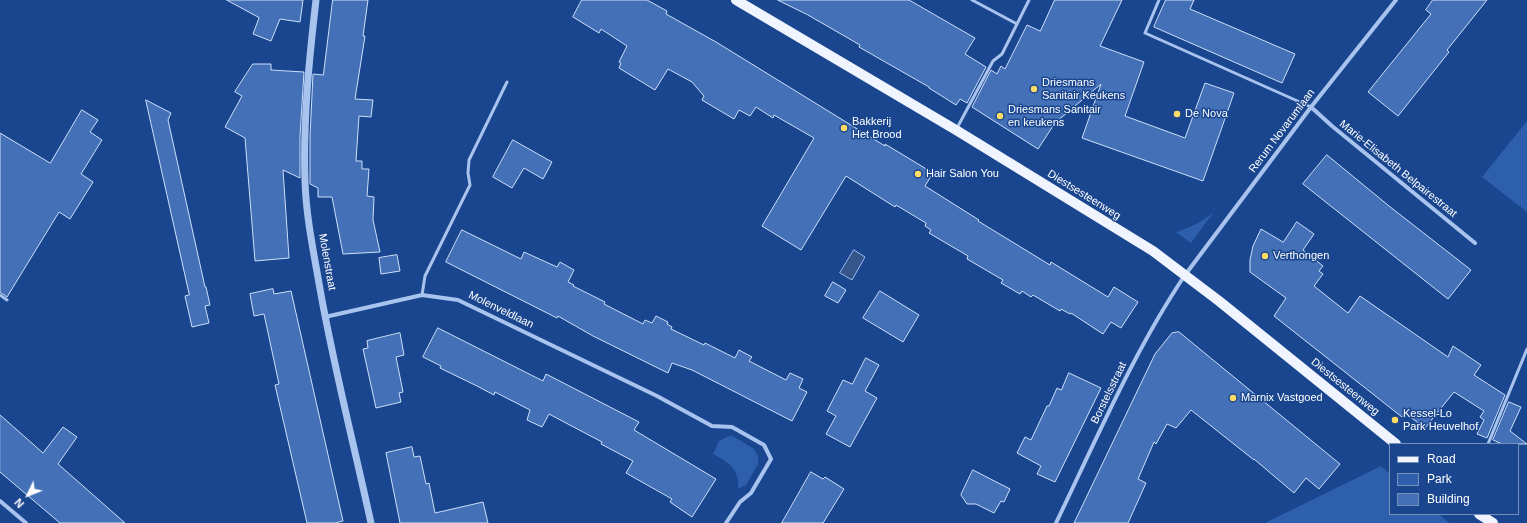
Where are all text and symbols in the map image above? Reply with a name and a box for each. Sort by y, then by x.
place label: Driesmans Sanitair Keukens [1042,76,1125,102]
marker: Driesmans Sanitair Keukens [1029,84,1039,94]
street label: Rerum Novarumlaan [1246,87,1318,175]
place label: Driesmans Sanitair en keukens [1008,103,1101,129]
place label: De Nova [1185,107,1228,121]
marker: De Nova [1172,109,1182,119]
marker: Driesmans Sanitair en keukens [995,111,1005,121]
place label: Bakkerij Het Brood [852,115,902,141]
street label: Marie-Elisabeth Belpairestraat [1337,118,1459,220]
marker: Bakkerij Het Brood [839,123,849,133]
place label: Hair Salon You [926,167,999,181]
street label: Diestsesteenweg [1045,167,1123,223]
marker: Hair Salon You [913,169,923,179]
street label: Molenstraat [316,233,338,291]
place label: Verthongen [1273,249,1329,263]
marker: Verthongen [1260,251,1270,261]
street label: Molenveldlaan [466,289,536,331]
street label: Diestsesteenweg [1308,356,1382,418]
street label: Borstelsstraat [1088,360,1130,426]
place label: Marnix Vastgoed [1241,391,1323,405]
marker: Marnix Vastgoed [1228,393,1238,403]
place label: Kessel-Lo Park Heuvelhof [1403,407,1478,433]
marker: Kessel-Lo Park Heuvelhof [1390,415,1400,425]
legend [1389,443,1519,515]
text: Road [1427,452,1456,466]
text: Park [1427,472,1452,486]
north arrow [8,475,48,515]
text: Building [1427,492,1470,506]
text: N [12,496,26,510]

